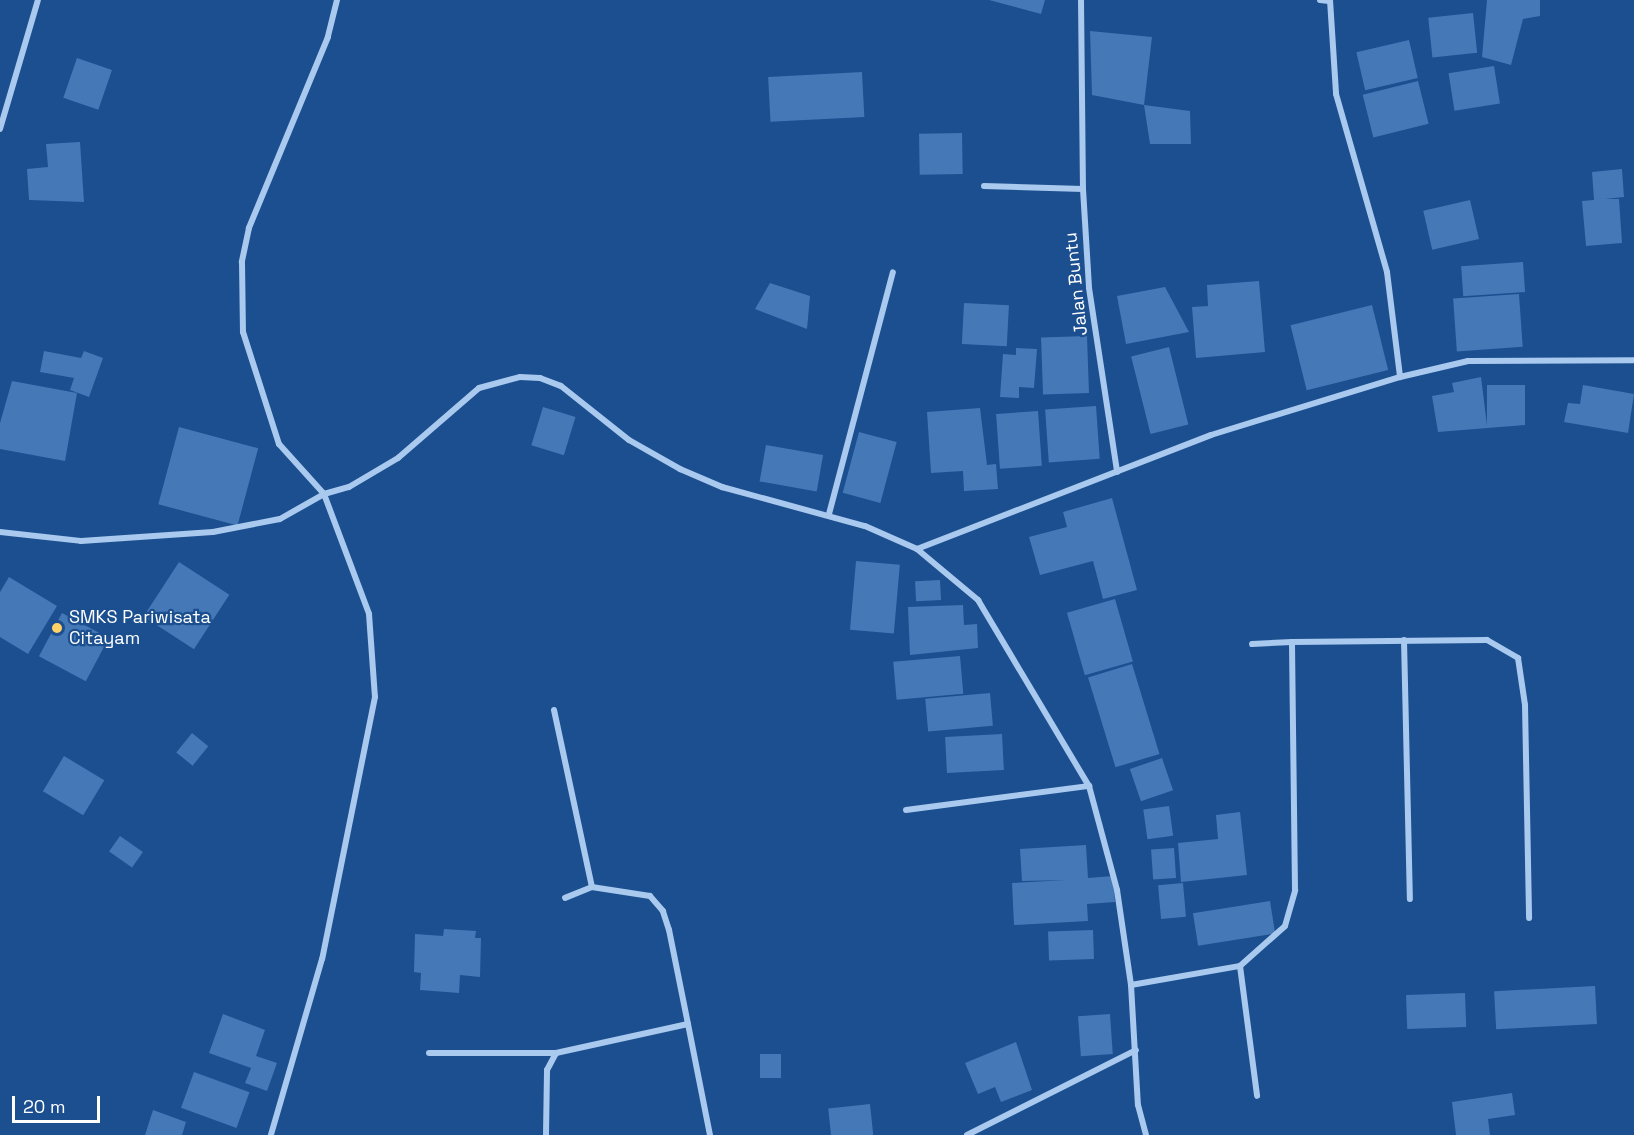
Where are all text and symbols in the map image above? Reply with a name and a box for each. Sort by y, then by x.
street label: Jalan Buntu [1060,231,1092,337]
place label: SMKS Pariwisata Citayam [69,607,211,650]
marker: SMKS Pariwisata Citayam [50,621,64,635]
scale bar [15,1084,104,1122]
text: 20 m [23,1095,66,1118]

